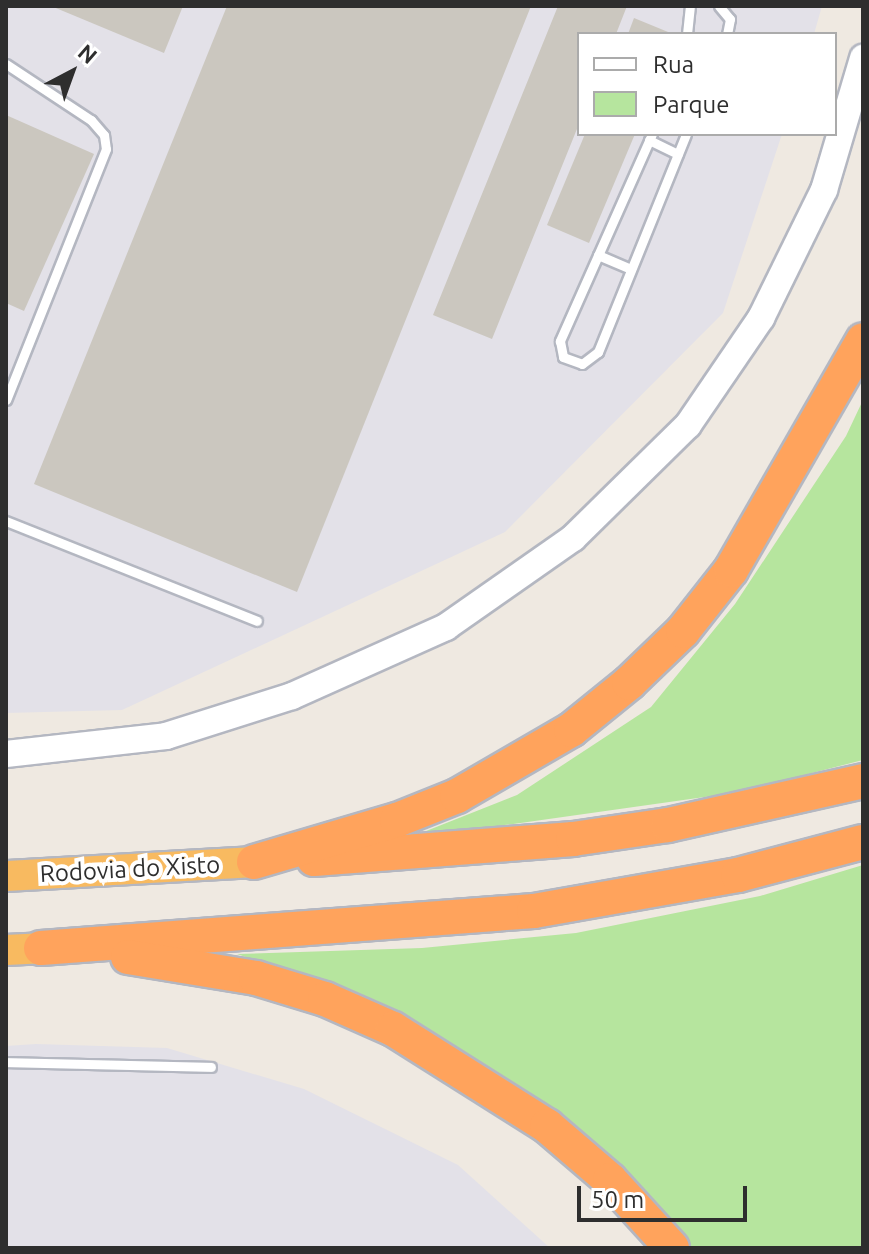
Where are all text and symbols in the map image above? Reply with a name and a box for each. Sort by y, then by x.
north arrow [32,32,112,112]
legend [577,32,837,136]
text: N [74,39,102,68]
text: Rua [653,51,694,78]
text: Parque [653,91,730,118]
street label: Rodovia do Xisto [39,850,221,888]
scale bar [581,1170,751,1220]
text: 50 m [591,1186,644,1213]

